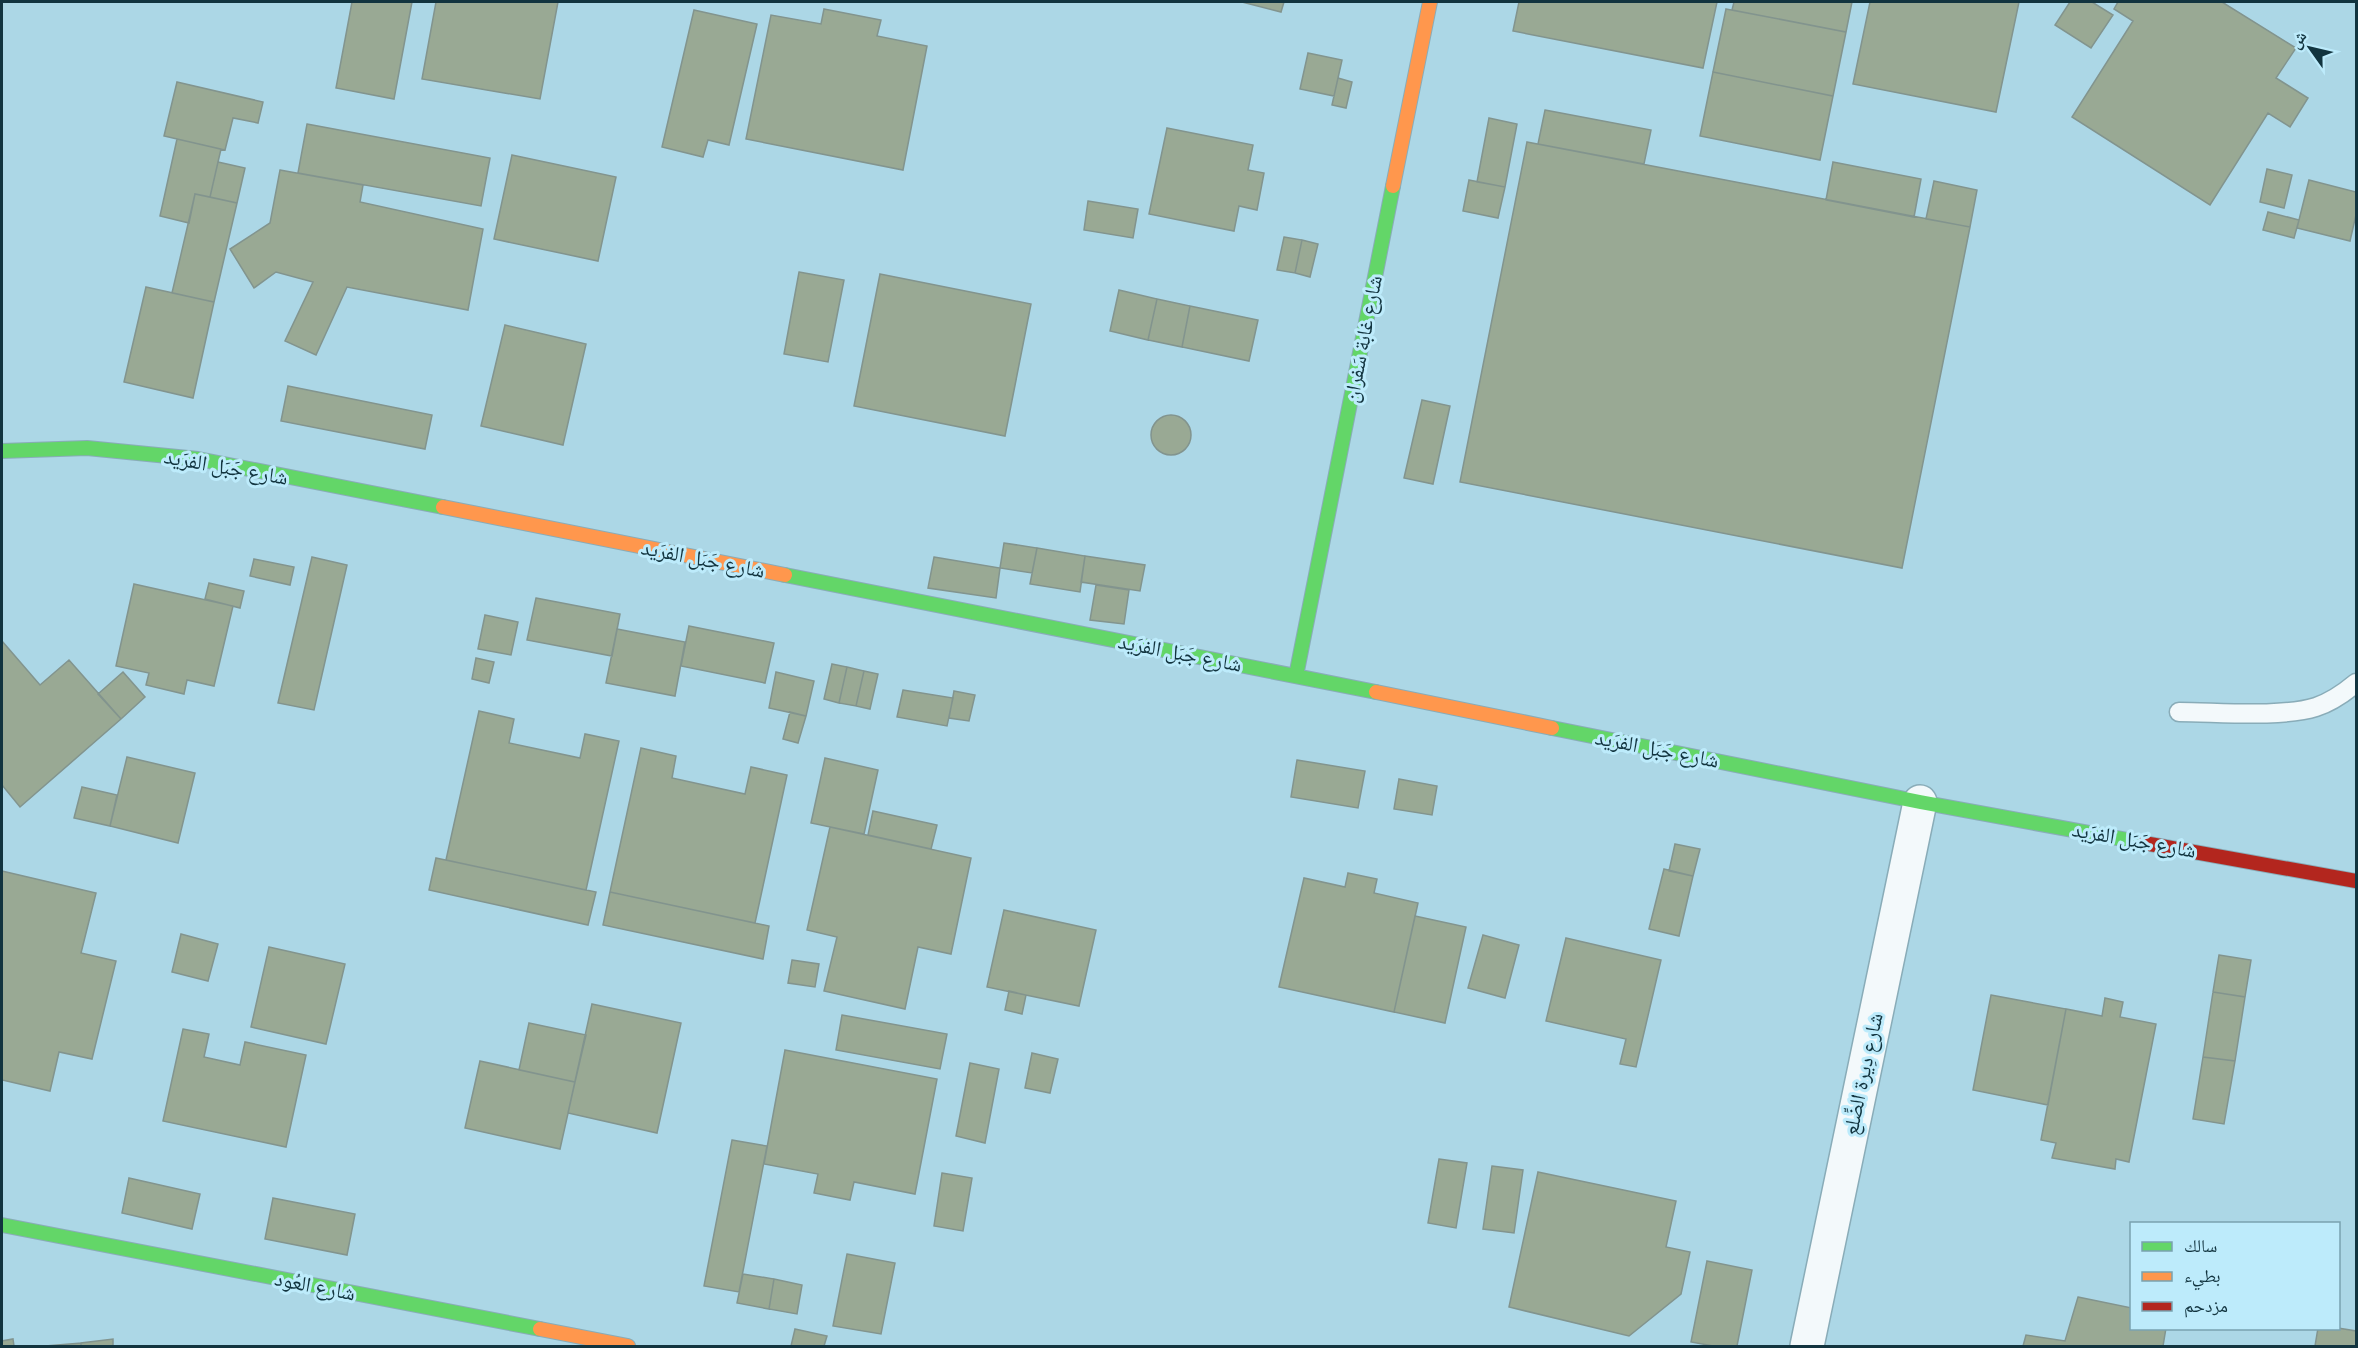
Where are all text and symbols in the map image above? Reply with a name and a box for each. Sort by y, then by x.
north arrow [2280,18,2340,78]
text: ش [2285,28,2311,52]
street label: شارع غابة سَفران [1338,273,1388,405]
street label: شارع جَبَل الفرَيد [162,443,290,491]
street label: شارع جَبَل الفرَيد [639,534,767,584]
street label: شارع جَبَل الفرَيد [1116,628,1244,678]
street label: شارع جَبَل الفرَيد [1593,724,1721,774]
street label: شارع جَبَل الفرَيد [2070,816,2198,864]
street label: شارع دِيرة الضِّلع [1837,1011,1889,1137]
legend [2130,1222,2340,1330]
text: سالك [2184,1235,2217,1257]
street label: شارع العُود [272,1265,358,1307]
text: بطيء [2184,1265,2221,1291]
text: مزدحم [2184,1295,2228,1318]

